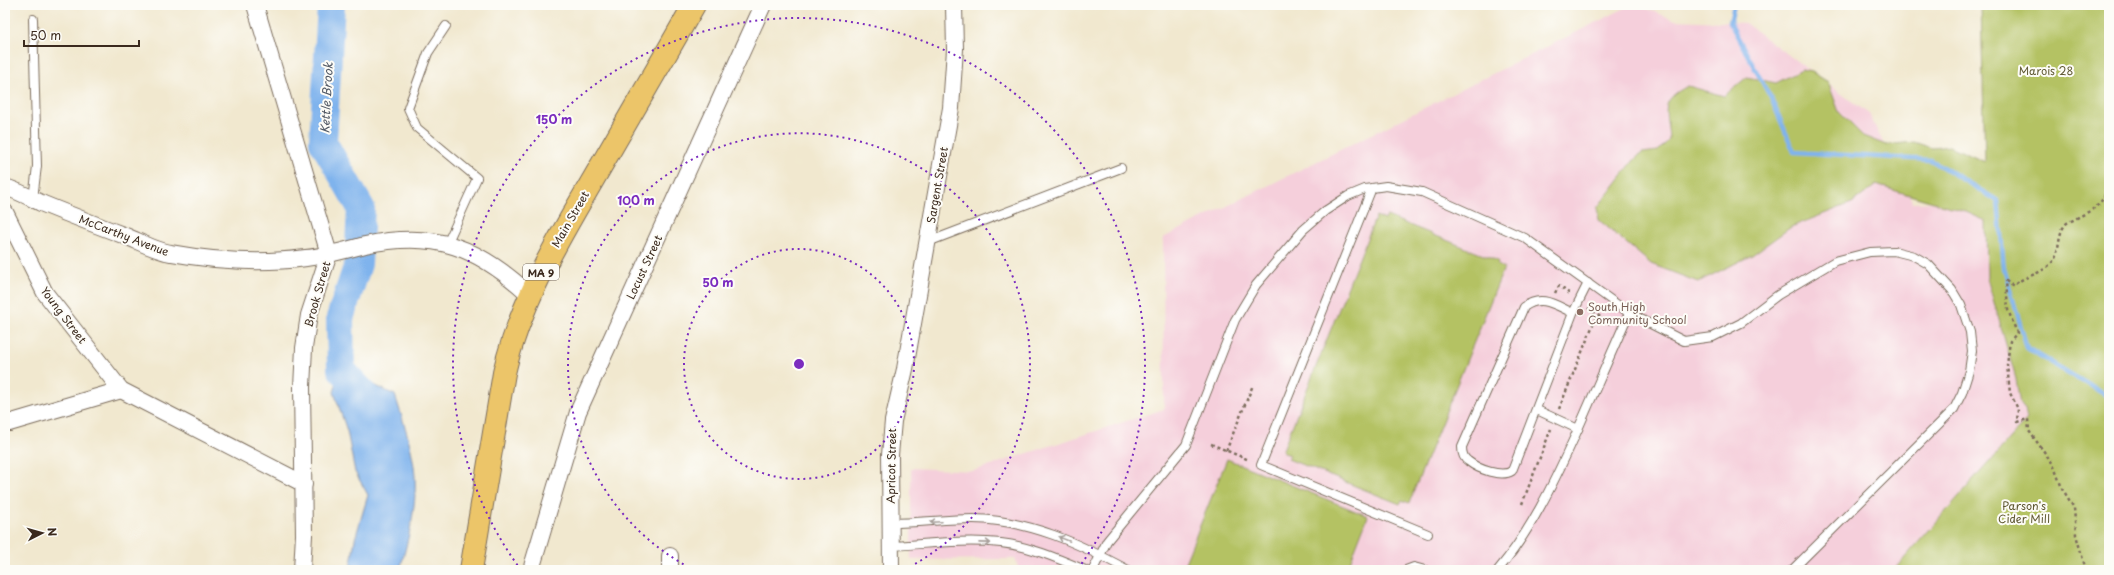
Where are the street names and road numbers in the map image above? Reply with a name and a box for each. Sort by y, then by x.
street label: Sargent Street [922,145,952,225]
street label: Main Street [547,187,593,250]
street label: McCarthy Avenue [76,210,172,260]
street label: Locust Street [622,232,667,302]
street label: Brook Street [299,258,335,329]
road number: MA 9 [523,264,559,280]
street label: Young Street [37,283,91,347]
street label: Apricot Street [882,428,900,504]

